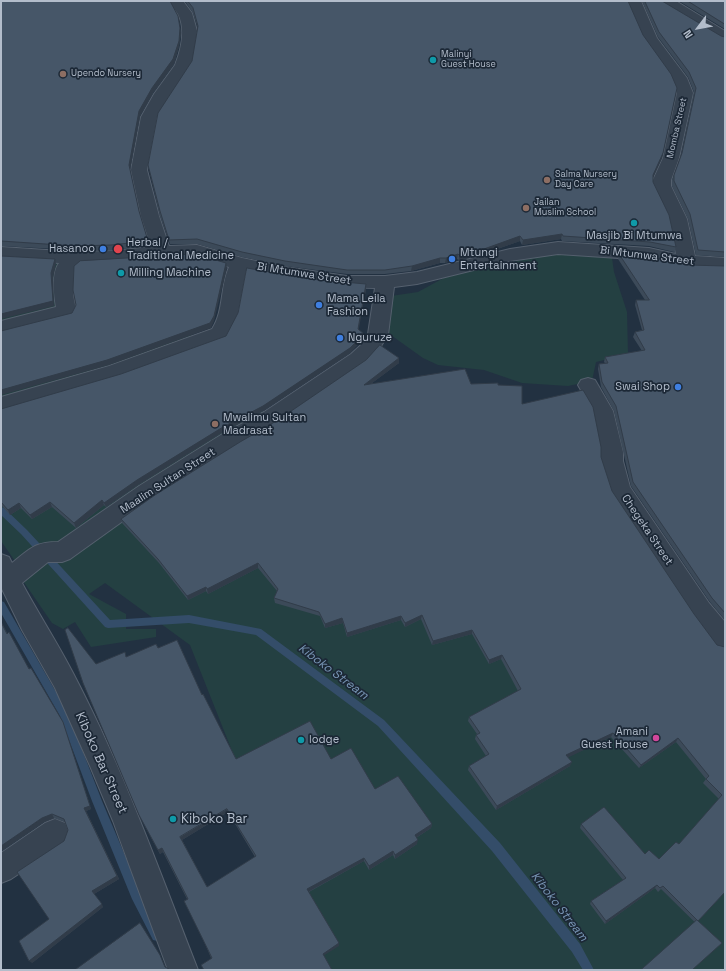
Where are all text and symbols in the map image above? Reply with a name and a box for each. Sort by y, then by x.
north arrow [678,8,718,48]
text: N [680,28,696,41]
place label: Malinyi Guest House [441,50,496,71]
marker: Malinyi Guest House [428,55,438,65]
marker: Upendo Nursery [58,69,68,79]
place label: Upendo Nursery [71,69,141,79]
street label: Momba Street [665,97,689,159]
place label: Salma Nursery Day Care [555,170,617,191]
marker: Salma Nursery Day Care [542,175,552,185]
place label: Jailan Muslim School [534,198,596,219]
marker: Jailan Muslim School [521,203,531,213]
marker: Masjib Bi Mtumwa [629,218,639,228]
place label: Masjib Bi Mtumwa [586,229,682,243]
place label: Herbal / Traditional Medicine [127,236,234,262]
place label: Hasanoo [49,242,95,256]
marker: Herbal / Traditional Medicine [112,243,124,255]
marker: Hasanoo [98,244,108,254]
street label: Bi Mtumwa Street [599,244,695,268]
place label: Mtungi Entertainment [460,246,537,272]
marker: Mtungi Entertainment [447,254,457,264]
street label: Bi Mtumwa Street [256,260,352,288]
place label: Milling Machine [129,266,211,280]
marker: Milling Machine [116,268,126,278]
place label: Mama Leila Fashion [327,292,386,318]
marker: Mama Leila Fashion [314,300,324,310]
place label: Nguruze [348,331,392,345]
marker: Nguruze [335,333,345,343]
place label: Swai Shop [615,380,670,394]
marker: Swai Shop [673,382,683,392]
place label: Mwalimu Sultan Madrasat [223,411,306,437]
marker: Mwalimu Sultan Madrasat [210,419,220,429]
street label: Maalim Sultan Street [118,445,218,517]
street label: Chegeka Street [618,492,676,568]
water label: Kiboko Stream [295,641,371,703]
street label: Kiboko Bar Street [72,710,130,816]
place label: Amani Guest House [581,725,648,751]
place label: lodge [309,733,339,747]
marker: Amani Guest House [651,733,661,743]
marker: lodge [296,735,306,745]
place label: Kiboko Bar [181,811,248,827]
marker: Kiboko Bar [168,814,178,824]
water label: Kiboko Stream [528,870,590,944]

